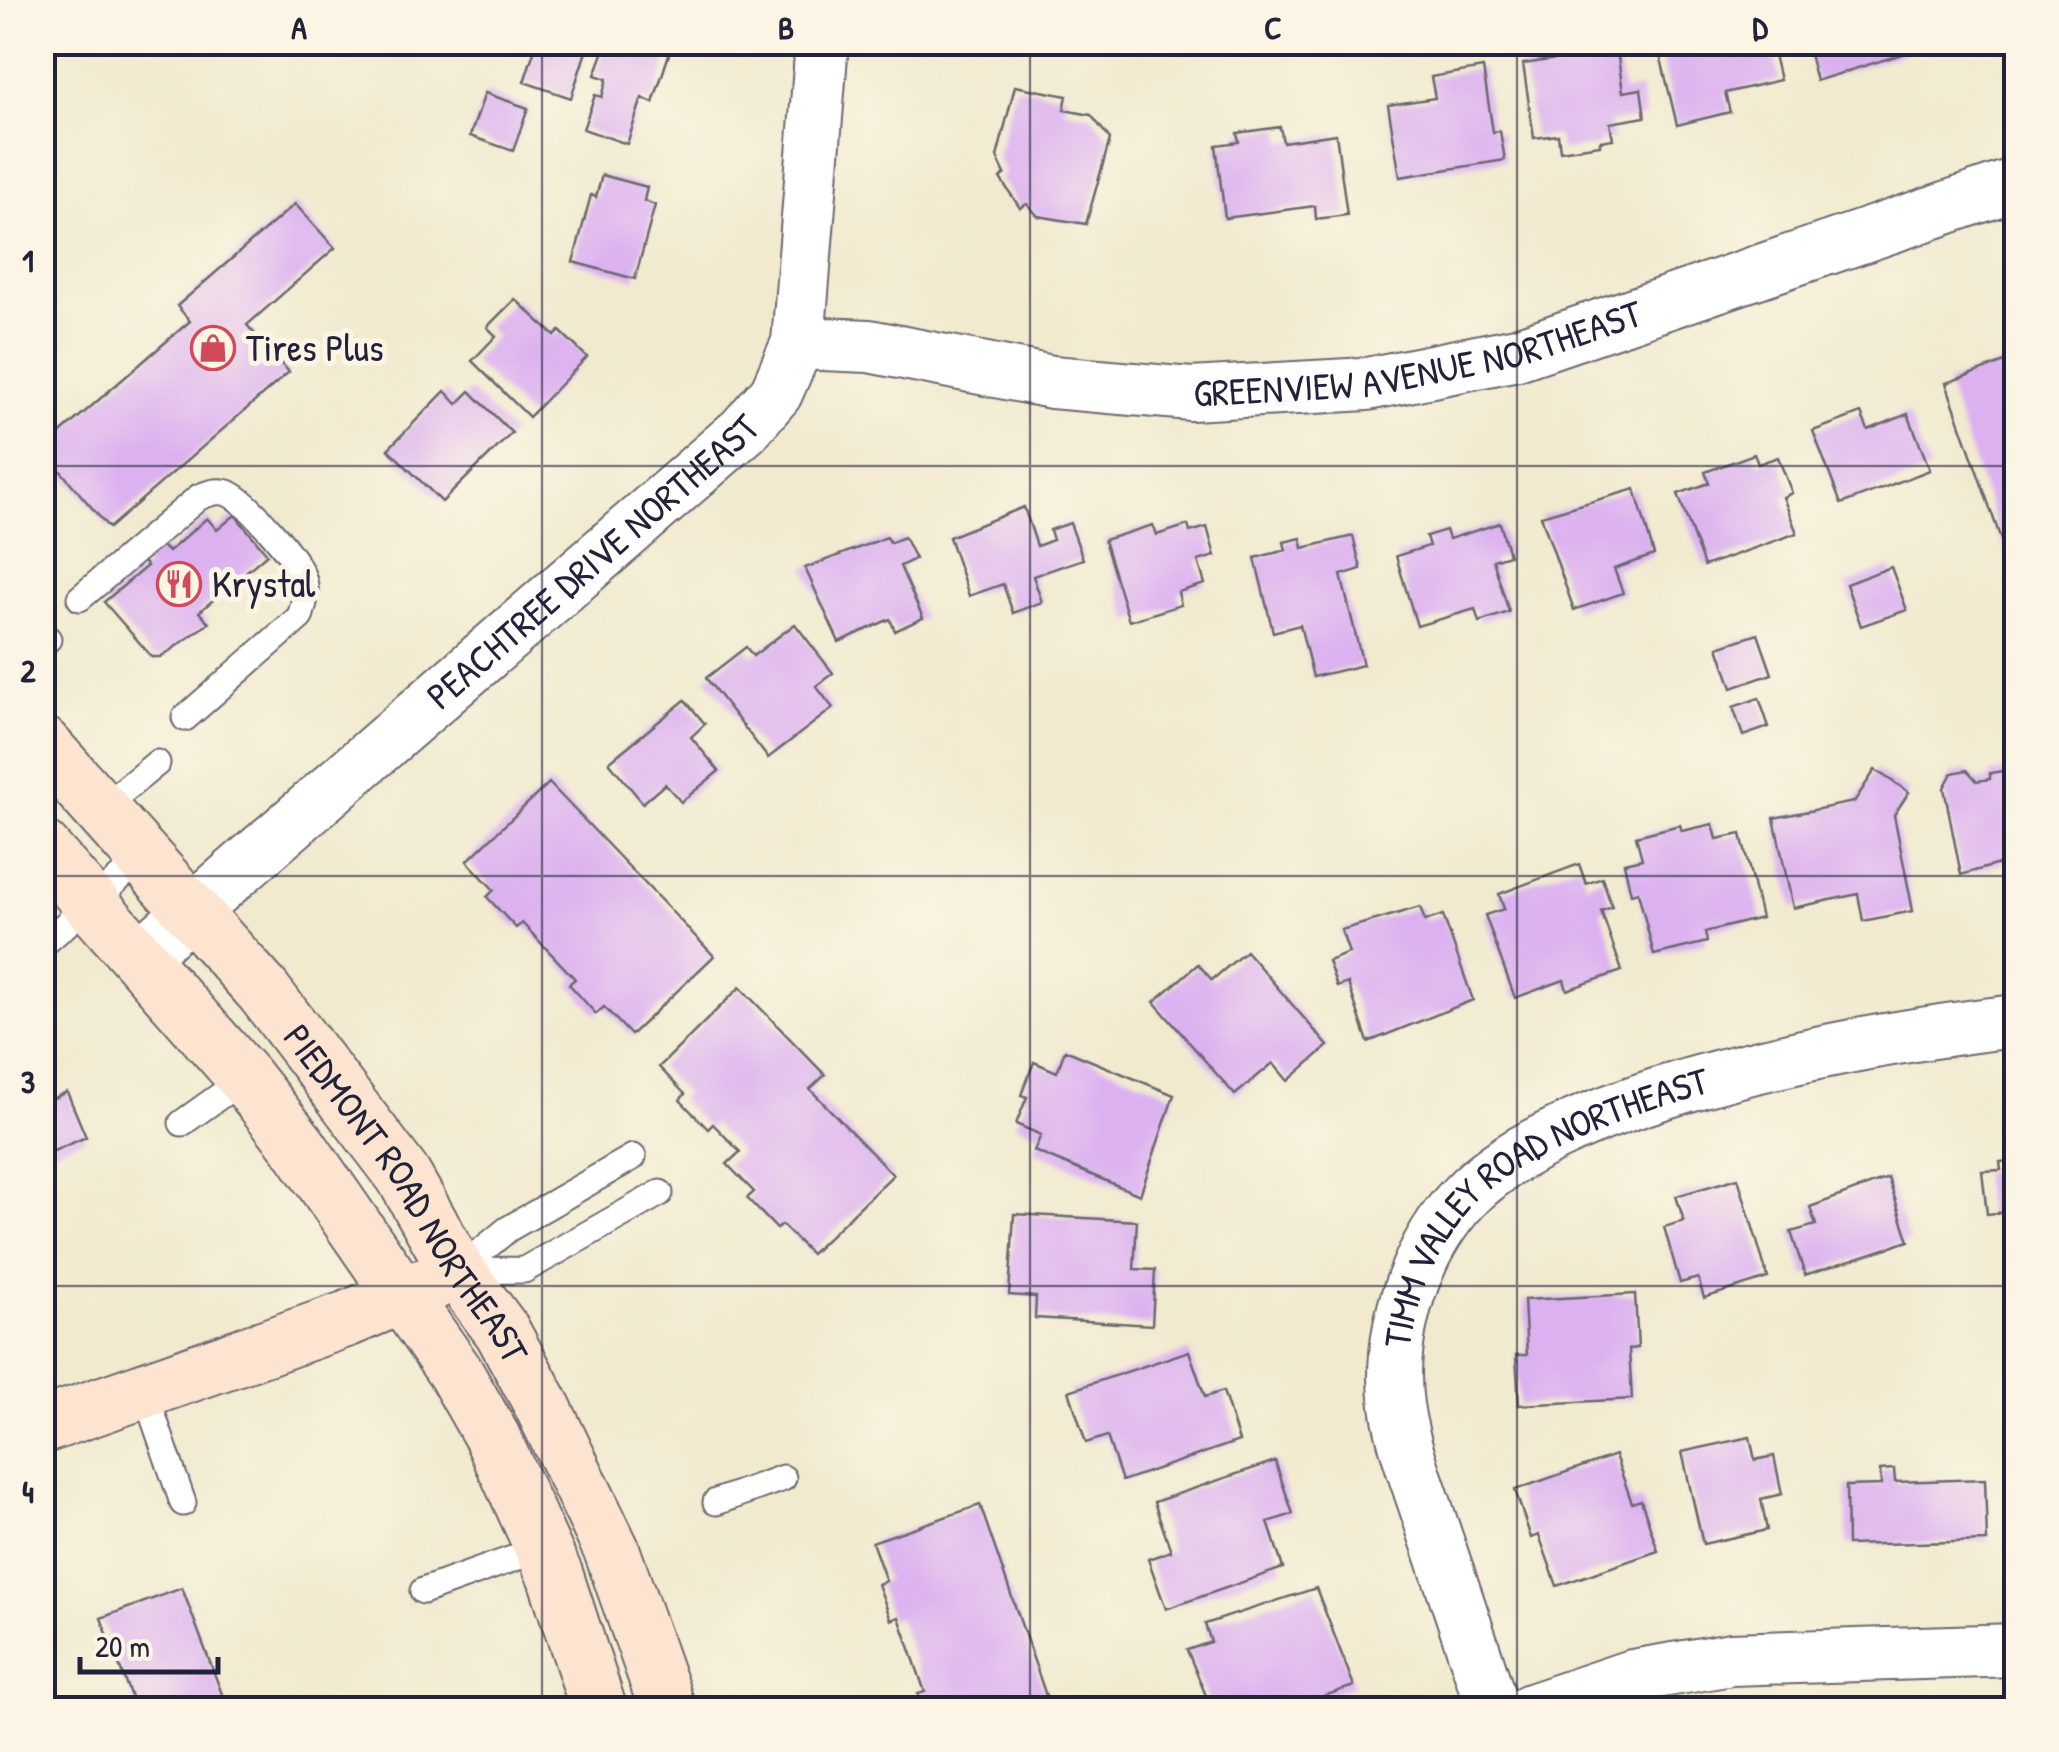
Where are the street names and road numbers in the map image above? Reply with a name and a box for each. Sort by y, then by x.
street label: GREENVIEW AVENUE NORTHEAST [1192,286,1649,419]
street label: PEACHTREE DRIVE NORTHEAST [415,402,772,720]
street label: PIEDMONT ROAD NORTHEAST [272,1013,542,1373]
street label: TIMM VALLEY ROAD NORTHEAST [1370,1053,1715,1351]

